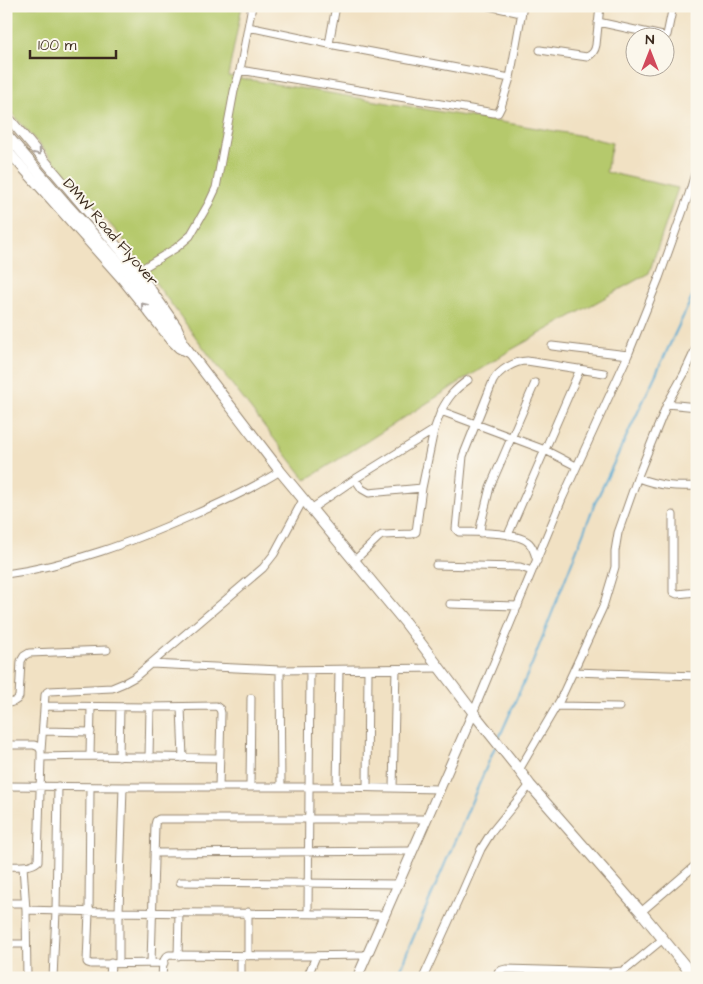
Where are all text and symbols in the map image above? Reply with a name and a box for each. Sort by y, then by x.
scale bar [30,28,116,60]
north arrow [626,28,676,78]
text: N [646,30,655,50]
text: 100 m [38,35,77,56]
one-way arrow [32,147,41,156]
street label: DMW Road Flyover [57,174,163,291]
one-way arrow [141,303,149,312]

